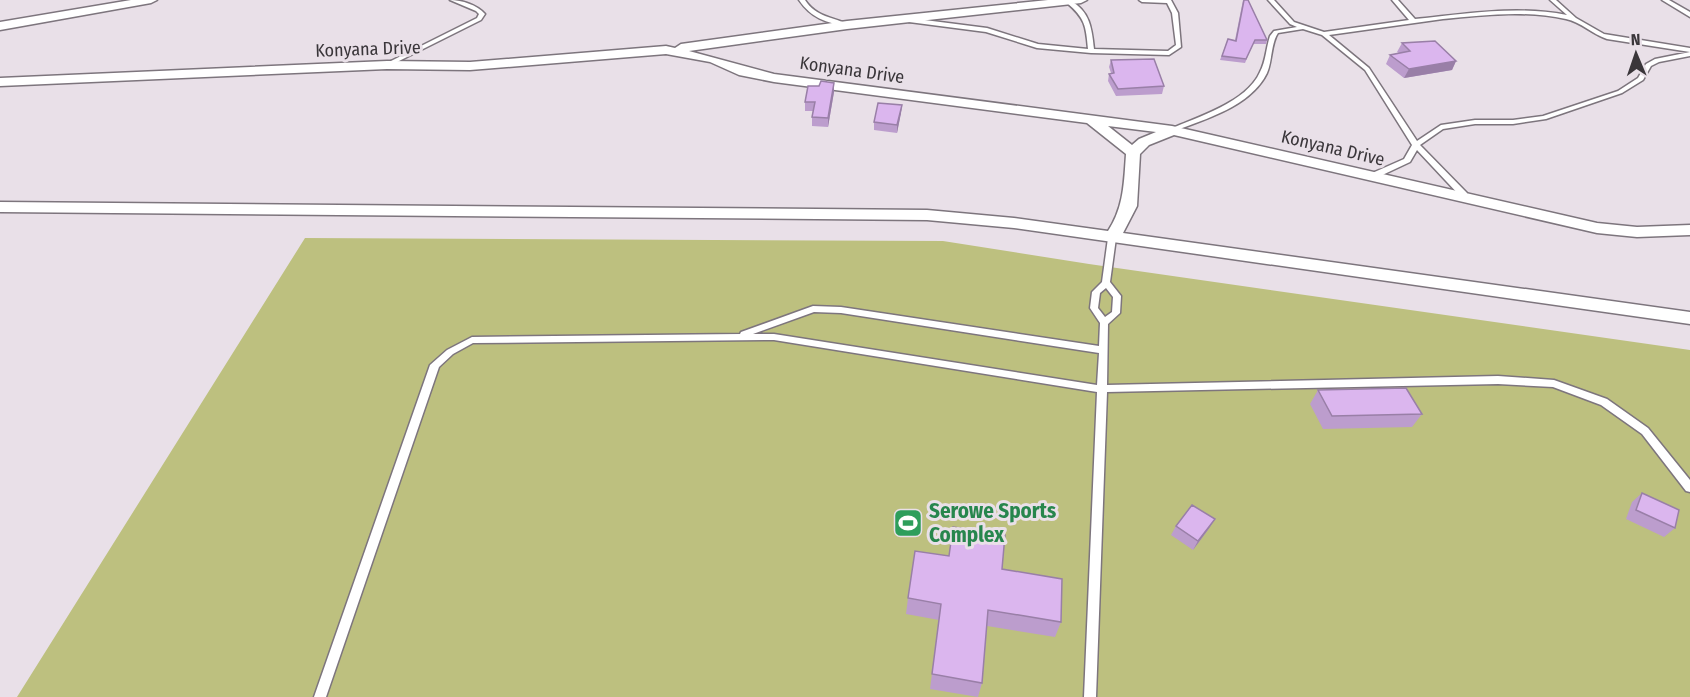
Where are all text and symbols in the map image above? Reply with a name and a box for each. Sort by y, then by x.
north arrow [1606,24,1666,84]
text: N [1630,30,1641,49]
street label: Konyana Drive [315,36,421,62]
street label: Konyana Drive [798,52,906,88]
street label: Konyana Drive [1279,125,1387,171]
place label: Serowe Sports Complex [929,498,1056,548]
sports icon: Serowe Sports Complex [892,507,924,539]

